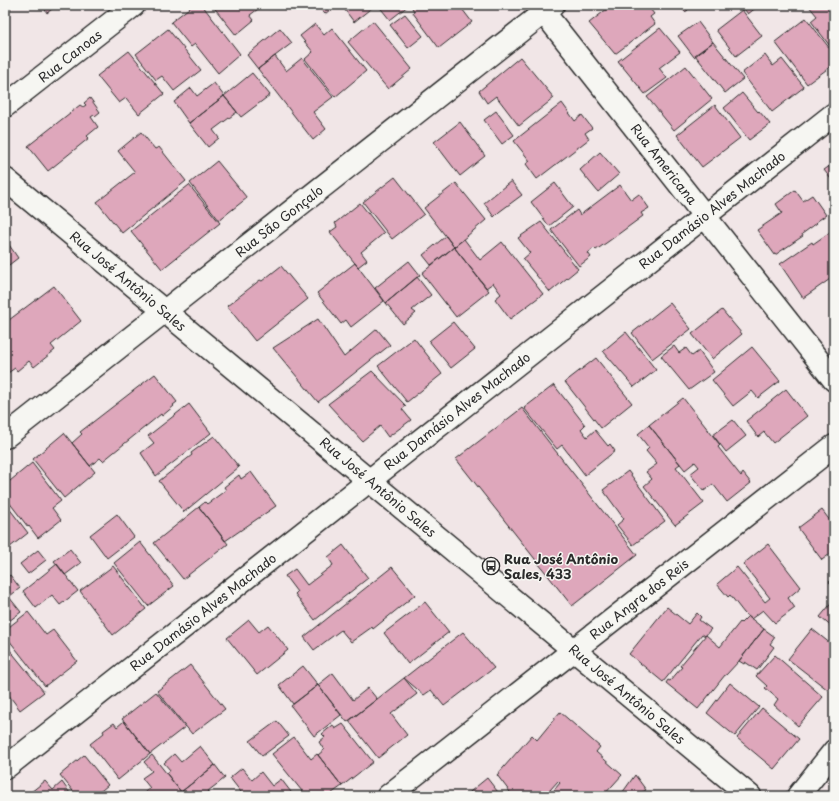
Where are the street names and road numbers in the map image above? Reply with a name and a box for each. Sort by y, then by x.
street label: Rua Canoas [34,25,106,87]
street label: Rua Americana [627,119,703,209]
street label: Rua Damásio Alves Machado [634,146,789,273]
street label: Rua São Gonçalo [231,180,327,261]
street label: Rua José Antônio Sales [66,226,191,335]
street label: Rua Damásio Alves Machado [379,347,534,474]
street label: Rua José Antônio Sales [316,432,441,541]
street label: Rua Damásio Alves Machado [125,548,280,675]
street label: Rua Angra dos Reis [585,554,692,643]
street label: Rua José Antônio Sales [565,639,690,748]

